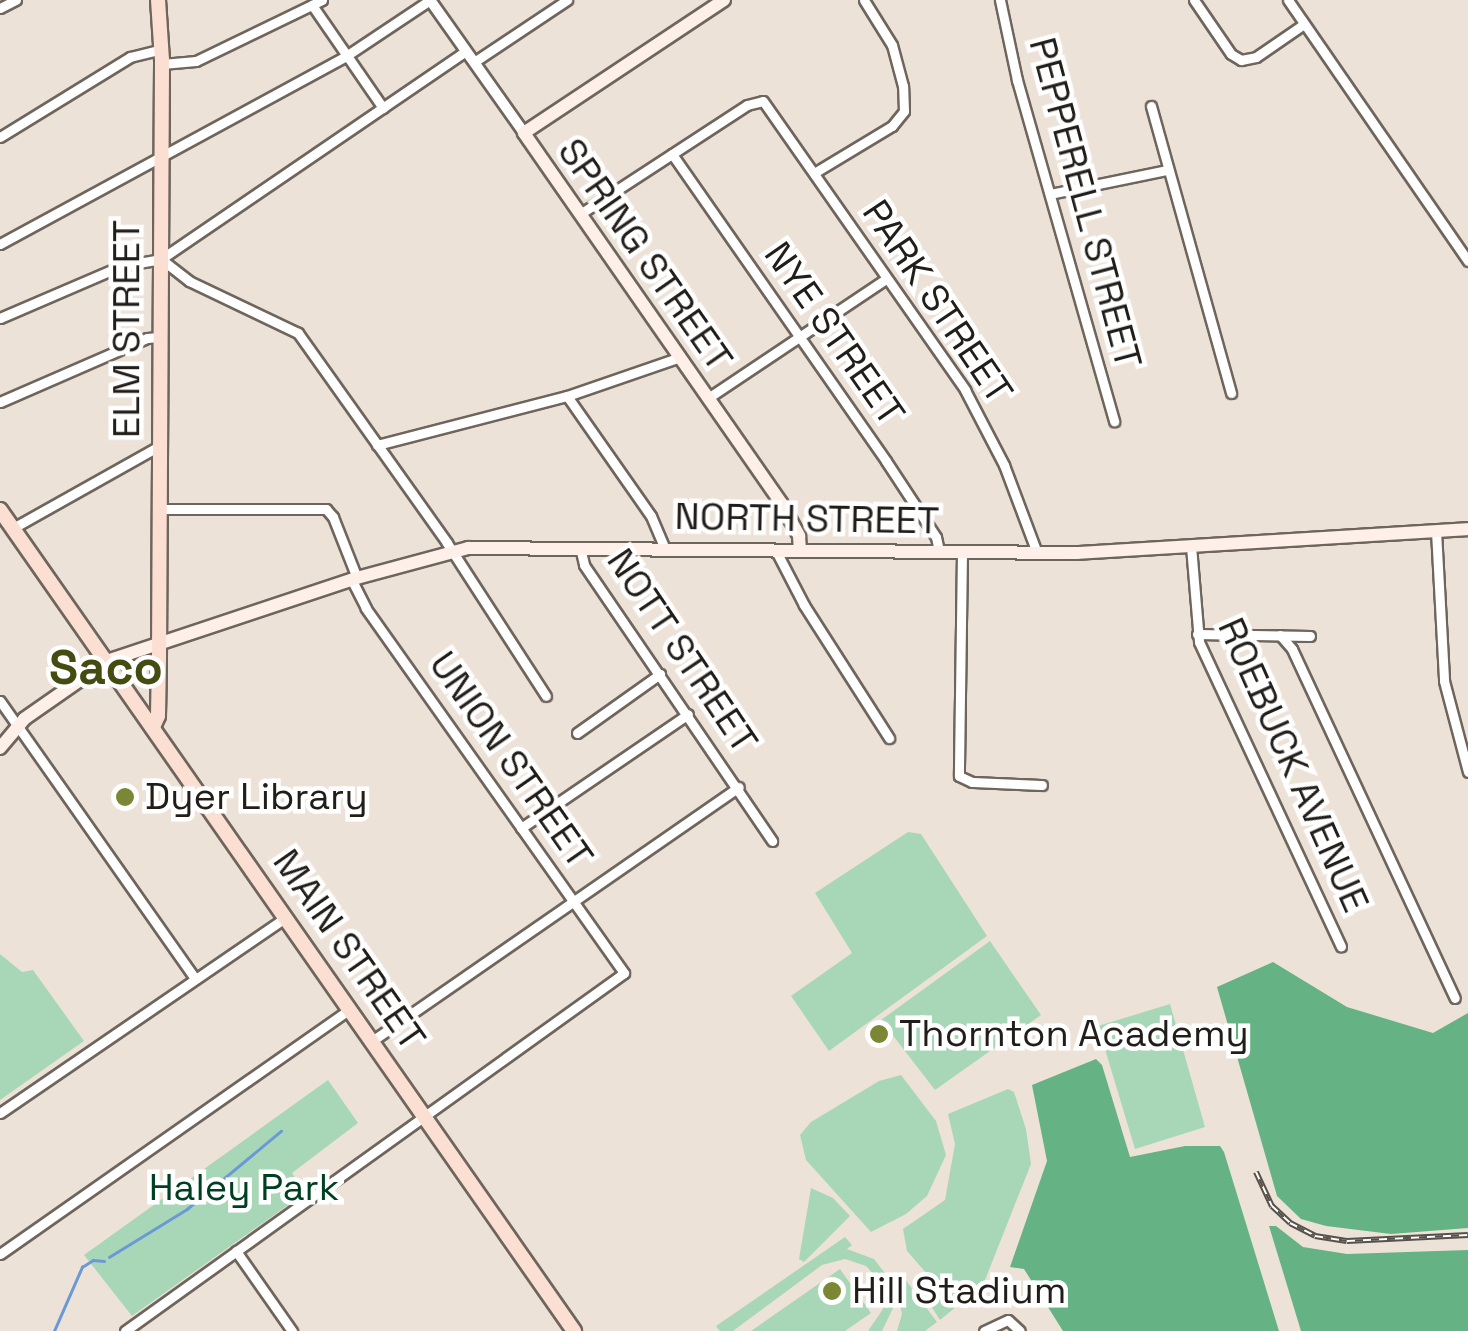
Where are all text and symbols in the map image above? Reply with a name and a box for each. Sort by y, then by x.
street label: PEPPERELL STREET [1019,32,1151,374]
street label: SPRING STREET [548,130,742,380]
street label: PARK STREET [852,192,1022,412]
street label: ELM STREET [104,220,150,438]
street label: NYE STREET [754,234,914,434]
street label: NORTH STREET [674,494,940,544]
street label: NOTT STREET [597,540,767,762]
street label: ROEBUCK AVENUE [1208,611,1378,919]
district label: Saco [49,639,163,697]
street label: UNION STREET [420,643,602,877]
place label: Dyer Library [145,774,368,820]
marker: Dyer Library [114,786,136,808]
street label: MAIN STREET [263,841,435,1059]
place label: Thornton Academy [899,1011,1249,1057]
marker: Thornton Academy [868,1023,890,1045]
park label: Haley Park [149,1165,339,1211]
place label: Hill Stadium [852,1268,1066,1314]
marker: Hill Stadium [821,1280,843,1302]

